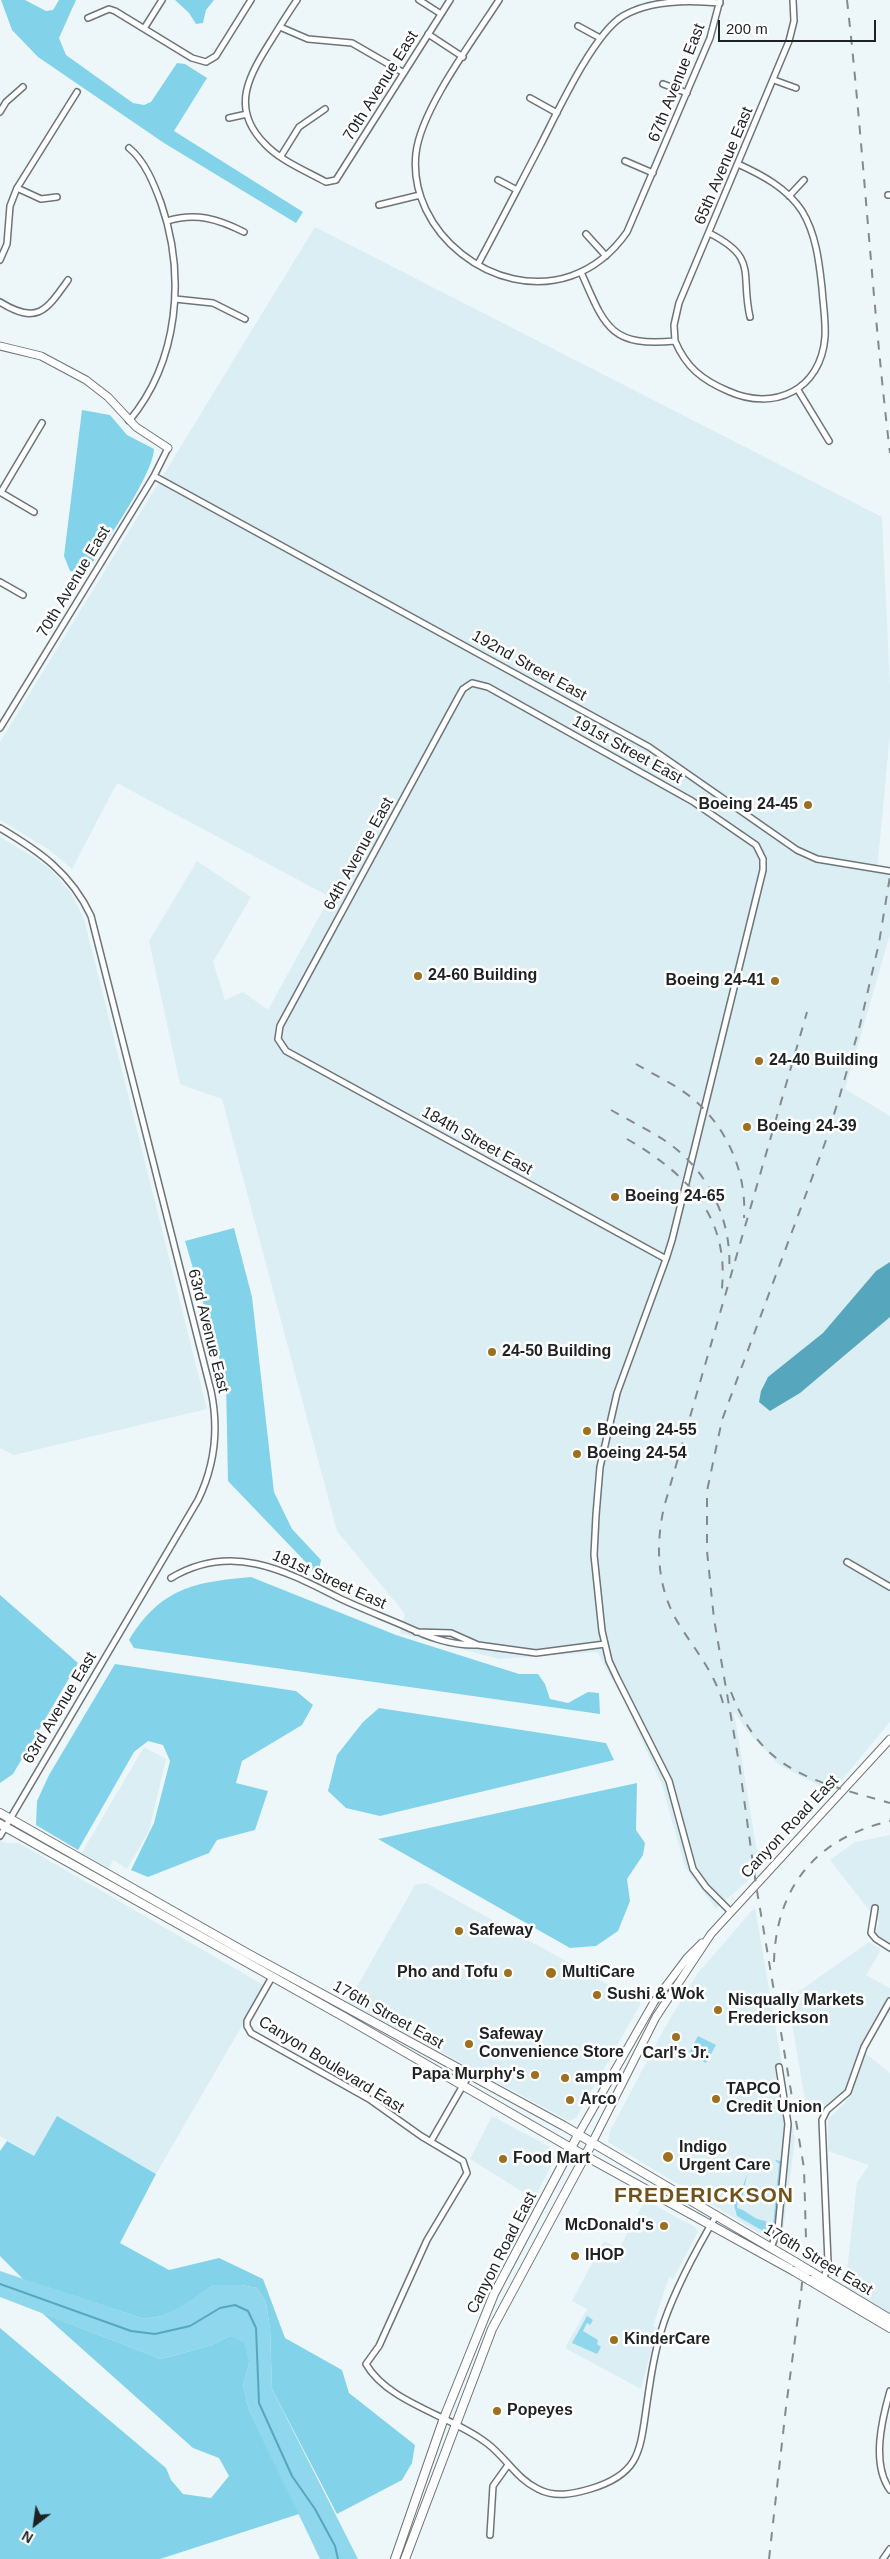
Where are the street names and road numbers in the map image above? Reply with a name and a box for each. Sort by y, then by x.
street label: 67th Avenue East [644,21,710,145]
street label: 70th Avenue East [339,27,423,145]
street label: 65th Avenue East [691,104,757,228]
street label: 70th Avenue East [33,523,115,641]
street label: 192nd Street East [468,627,590,705]
street label: 191st Street East [569,712,685,788]
street label: 64th Avenue East [320,794,398,914]
street label: 184th Street East [418,1103,536,1179]
street label: 63rd Avenue East [183,1267,233,1395]
street label: 181st Street East [269,1546,389,1614]
street label: 63rd Avenue East [19,1649,101,1767]
street label: Canyon Road East [737,1771,843,1883]
street label: 176th Street East [329,1977,447,2053]
street label: Canyon Boulevard East [255,2012,407,2118]
street label: Canyon Road East [463,2189,541,2317]
street label: 176th Street East [760,2220,876,2300]

